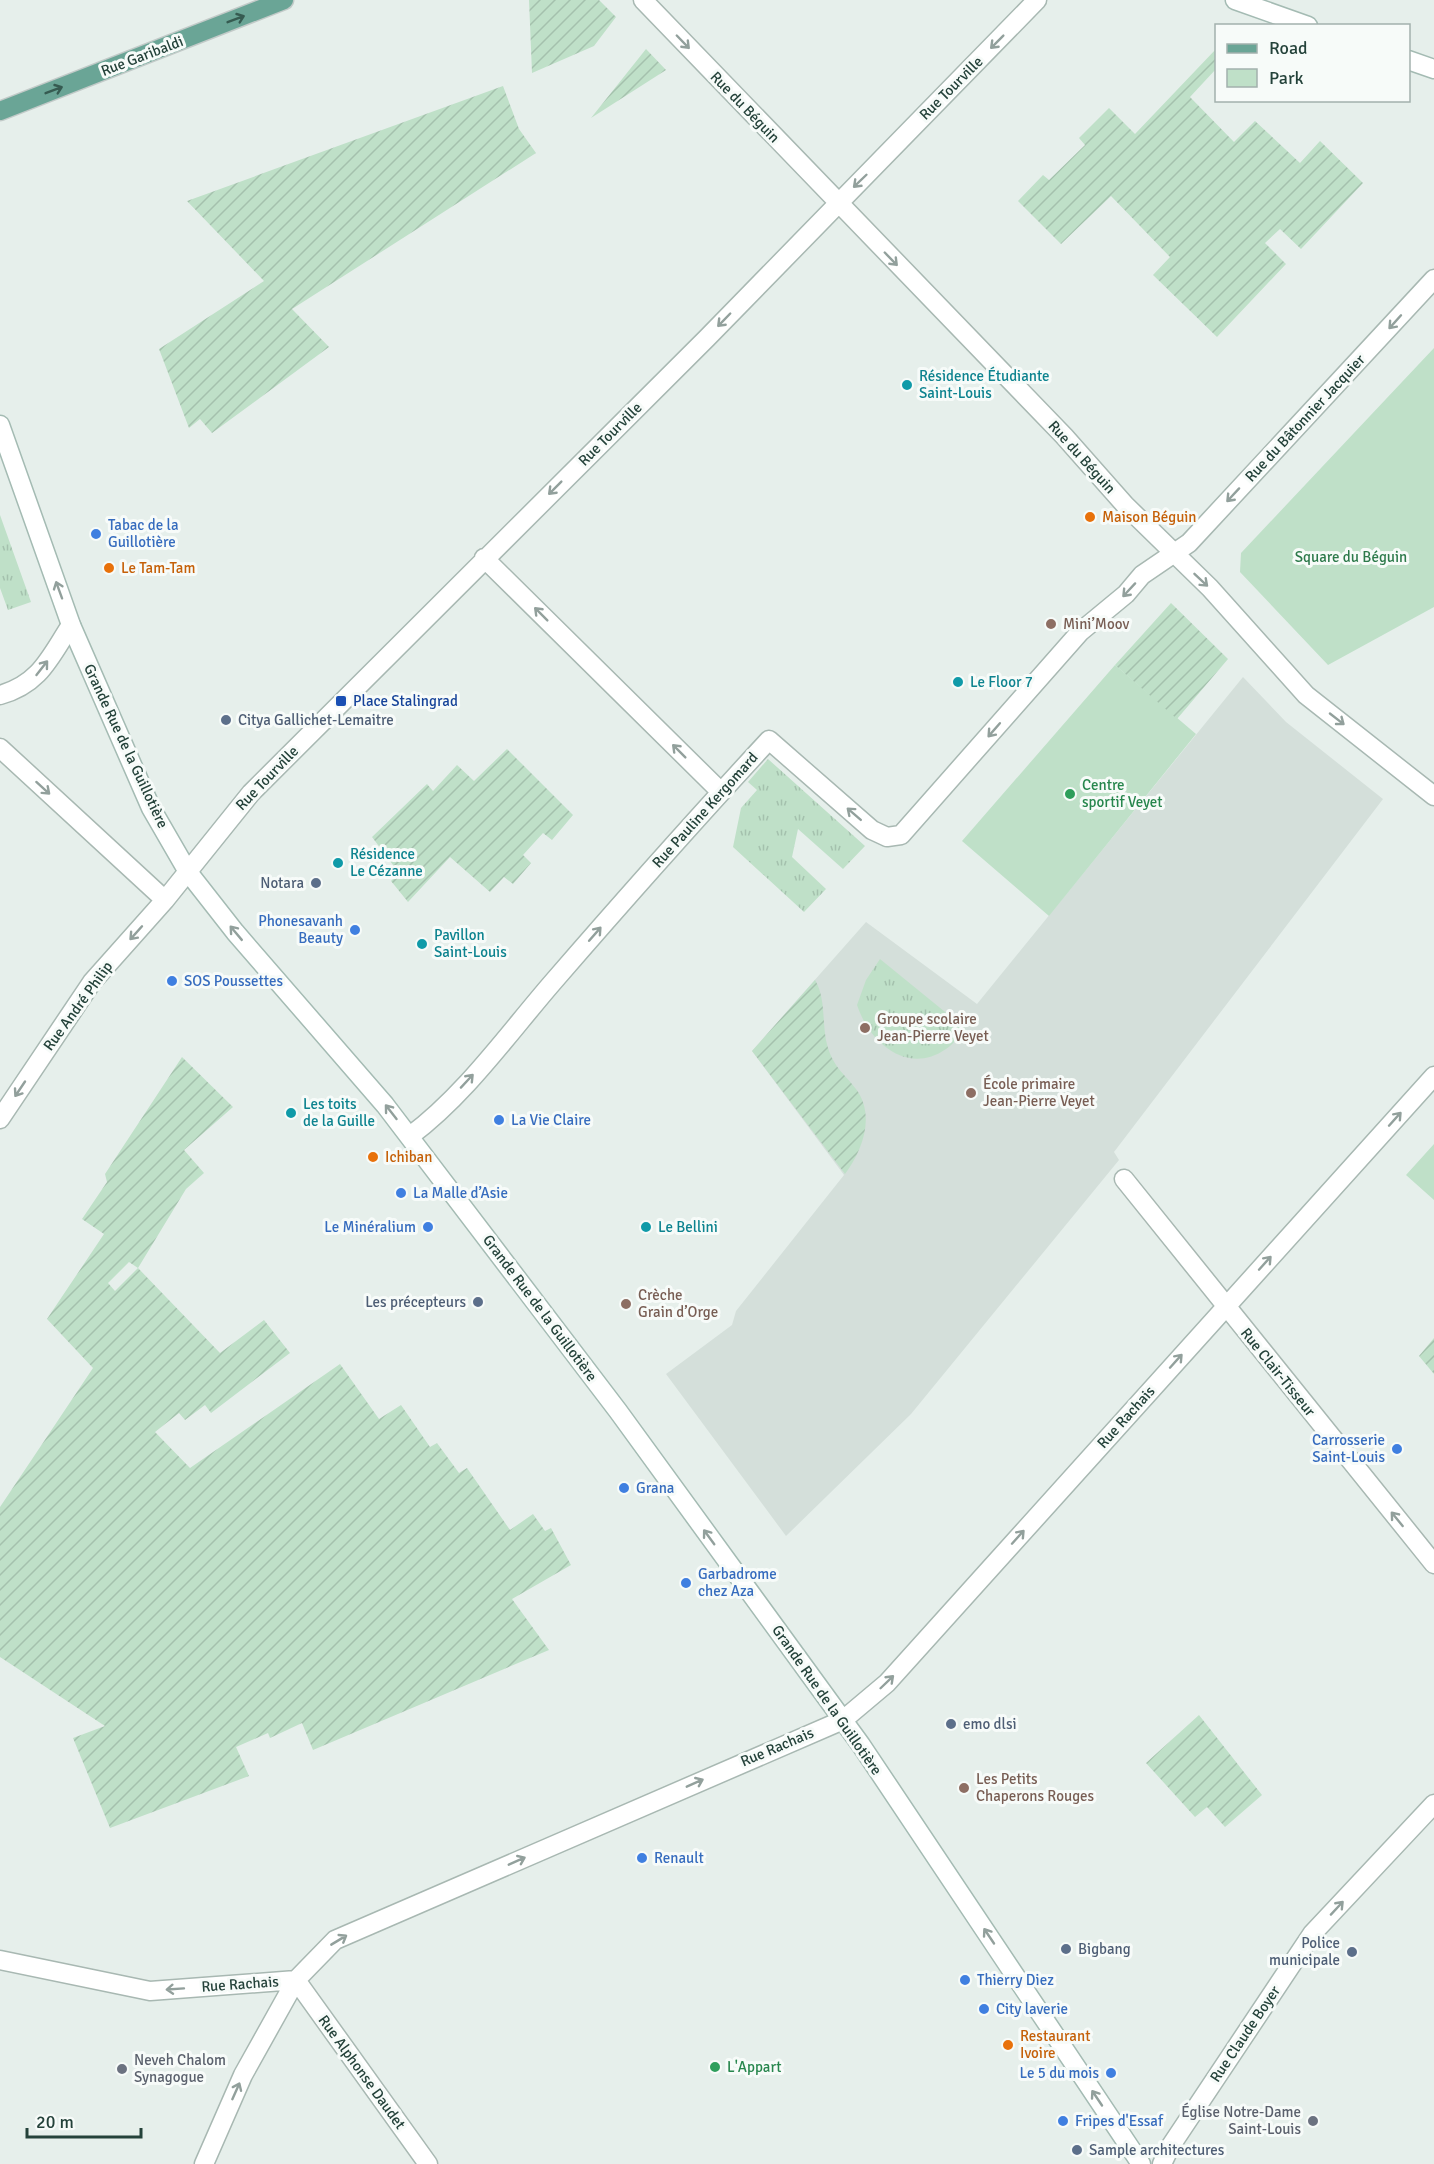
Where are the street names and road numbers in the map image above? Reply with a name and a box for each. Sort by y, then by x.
street label: Rue Garibaldi [98,32,186,80]
street label: Rue Tourville [915,52,987,124]
street label: Rue du Béguin [707,68,783,146]
street label: Rue du Bâtonnier Jacquier [1241,350,1369,485]
street label: Rue Tourville [574,398,646,470]
street label: Rue du Béguin [1045,417,1119,497]
street label: Grande Rue de la Guillotière [80,661,172,831]
street label: Rue Tourville [232,742,302,814]
street label: Rue Pauline Kergomard [648,748,762,871]
street label: Rue André Philip [40,958,116,1054]
street label: Grande Rue de la Guillotière [479,1231,601,1385]
street label: Rue Clair-Tisseur [1237,1324,1319,1420]
street label: Rue Rachais [1093,1382,1159,1452]
street label: Grande Rue de la Guillotière [768,1622,886,1778]
street label: Rue Rachais [738,1723,817,1770]
street label: Rue Rachais [201,1972,280,1996]
street label: Rue Claude Boyer [1206,1982,1284,2086]
street label: Rue Alphonse Daudet [315,2011,409,2133]

